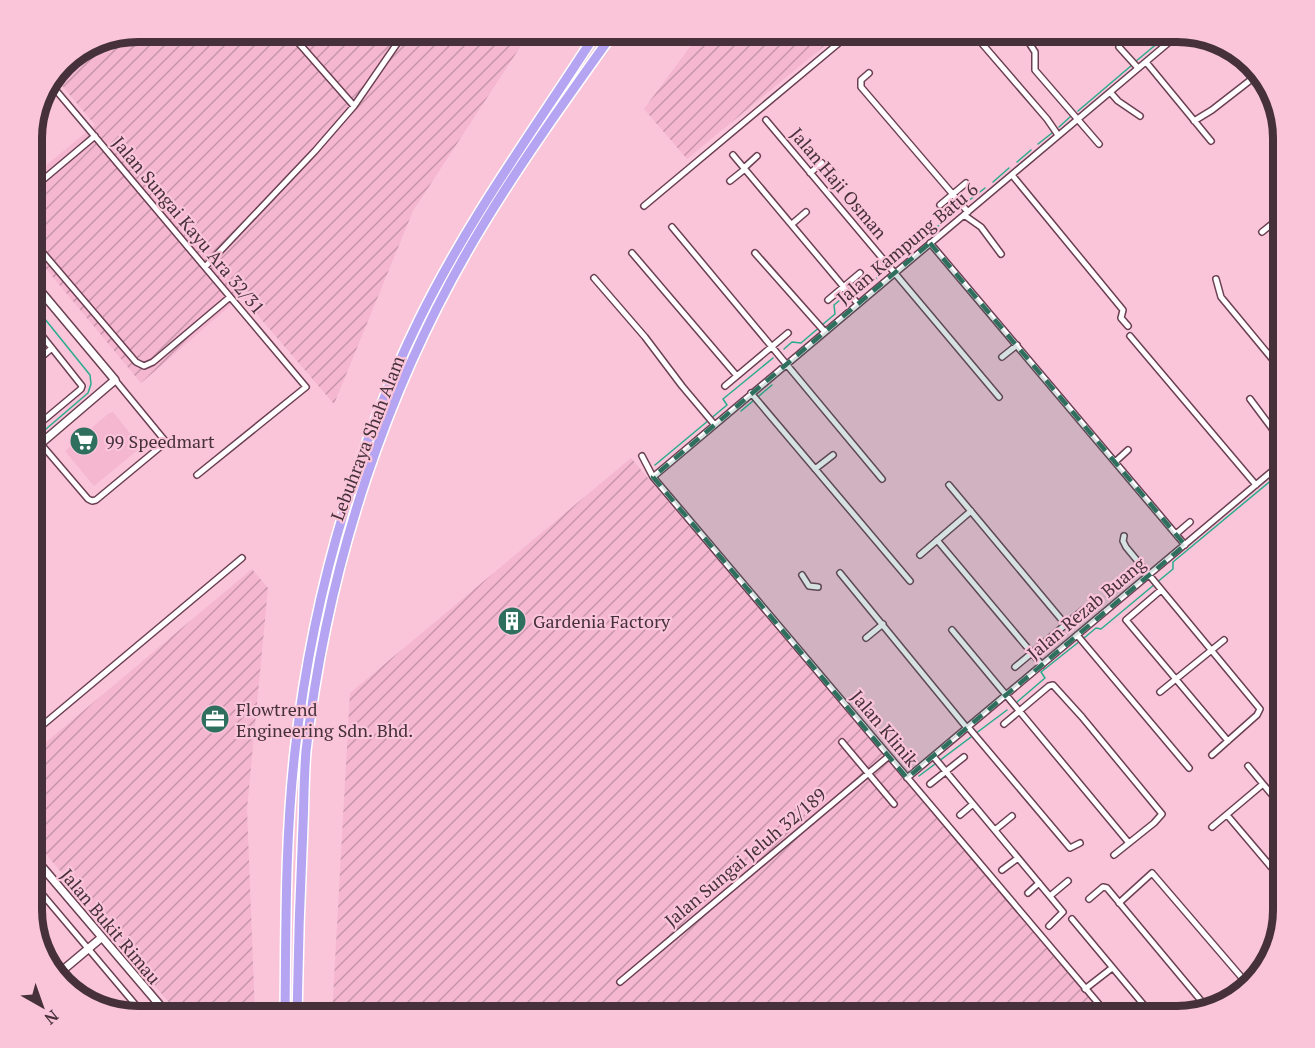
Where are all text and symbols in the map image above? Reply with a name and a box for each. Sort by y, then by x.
street label: Jalan Haji Osman [785,122,893,244]
street label: Jalan Sungai Kayu Ara 32/31 [107,131,271,319]
street label: Jalan Kampung Batu 6 [831,177,983,309]
street label: Lebuhraya Shah Alam [325,352,410,524]
supermarket icon: 99 Speedmart [68,425,100,457]
place label: 99 Speedmart [105,429,215,453]
street label: Jalan Rezab Buang [1022,551,1151,665]
building icon: Gardenia Factory [496,605,528,637]
place label: Gardenia Factory [533,609,671,633]
street label: Jalan Klinik [846,685,924,772]
place label: Flowtrend Engineering Sdn. Bhd. [236,697,413,742]
office icon: Flowtrend Engineering Sdn. Bhd. [199,703,231,735]
street label: Jalan Sungai Jeluh 32/189 [659,782,831,932]
street label: Jalan Bukit Rimau [56,863,166,989]
north arrow [12,976,72,1036]
text: N [40,1005,63,1030]

